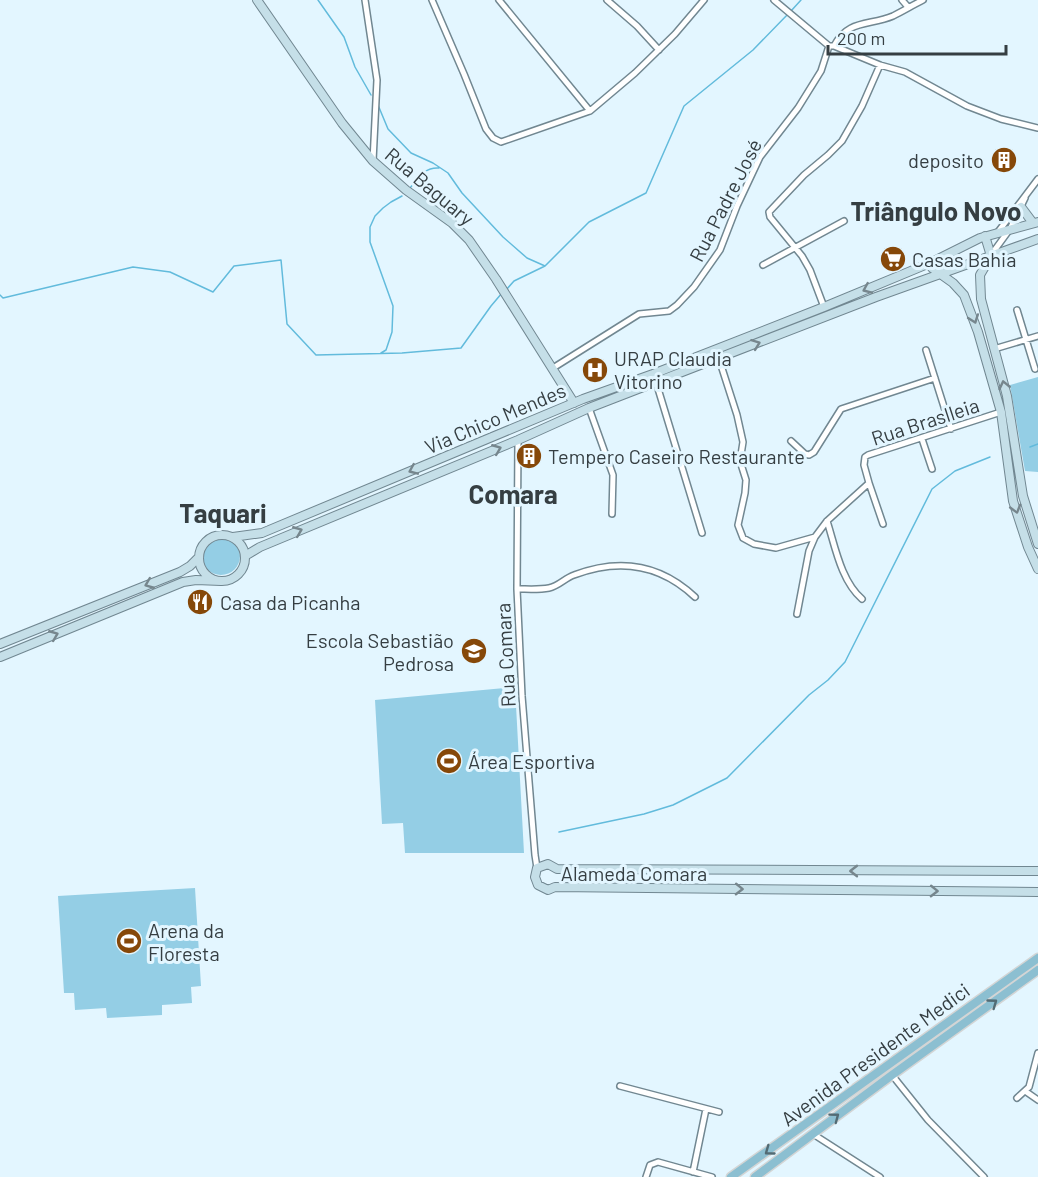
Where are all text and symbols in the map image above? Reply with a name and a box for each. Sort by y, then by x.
scale bar [828,18,1006,56]
text: 200 m [837,27,885,49]
street label: Rua Padre José [684,135,766,265]
street label: Rua Baguary [381,142,479,230]
building icon: deposito [989,145,1019,175]
place label: deposito [908,148,984,172]
district label: Triângulo Novo [850,195,1022,226]
supermarket icon: Casas Bahia [878,244,908,274]
place label: Casas Bahia [912,247,1016,271]
one-way arrow [862,282,873,294]
one-way arrow [966,313,979,324]
one-way arrow [750,339,761,351]
place label: URAP Claudia Vitorino [614,346,732,393]
hospital icon: URAP Claudia Vitorino [580,355,610,385]
street label: Via Chico Mendes [421,377,569,459]
one-way arrow [998,380,1011,390]
street label: Rua Braslleia [868,392,982,450]
building icon: Tempero Caseiro Restaurante [514,441,544,471]
one-way arrow [491,444,502,456]
place label: Tempero Caseiro Restaurante [548,444,805,468]
one-way arrow [408,463,419,475]
district label: Comara [468,478,558,509]
district label: Taquari [179,497,267,528]
one-way arrow [1009,503,1021,514]
one-way arrow [291,526,302,538]
one-way arrow [144,577,154,590]
restaurant icon: Casa da Picanha [185,587,215,617]
place label: Casa da Picanha [220,590,361,614]
street label: Rua Comara [490,602,520,708]
place label: Escola Sebastião Pedrosa [306,628,454,675]
one-way arrow [48,630,59,642]
school or university icon: Escola Sebastião Pedrosa [459,636,489,666]
sports icon: Área Esportiva [434,746,464,776]
place label: Área Esportiva [468,749,595,773]
street label: Alameda Comara [561,861,707,885]
one-way arrow [849,865,858,877]
one-way arrow [735,883,744,895]
one-way arrow [930,885,939,897]
place label: Arena da Floresta [148,918,224,965]
sports icon: Arena da Floresta [114,926,144,956]
street label: Avenida Presidente Medici [776,978,974,1130]
one-way arrow [987,999,998,1010]
one-way arrow [829,1113,840,1124]
one-way arrow [764,1144,775,1155]

